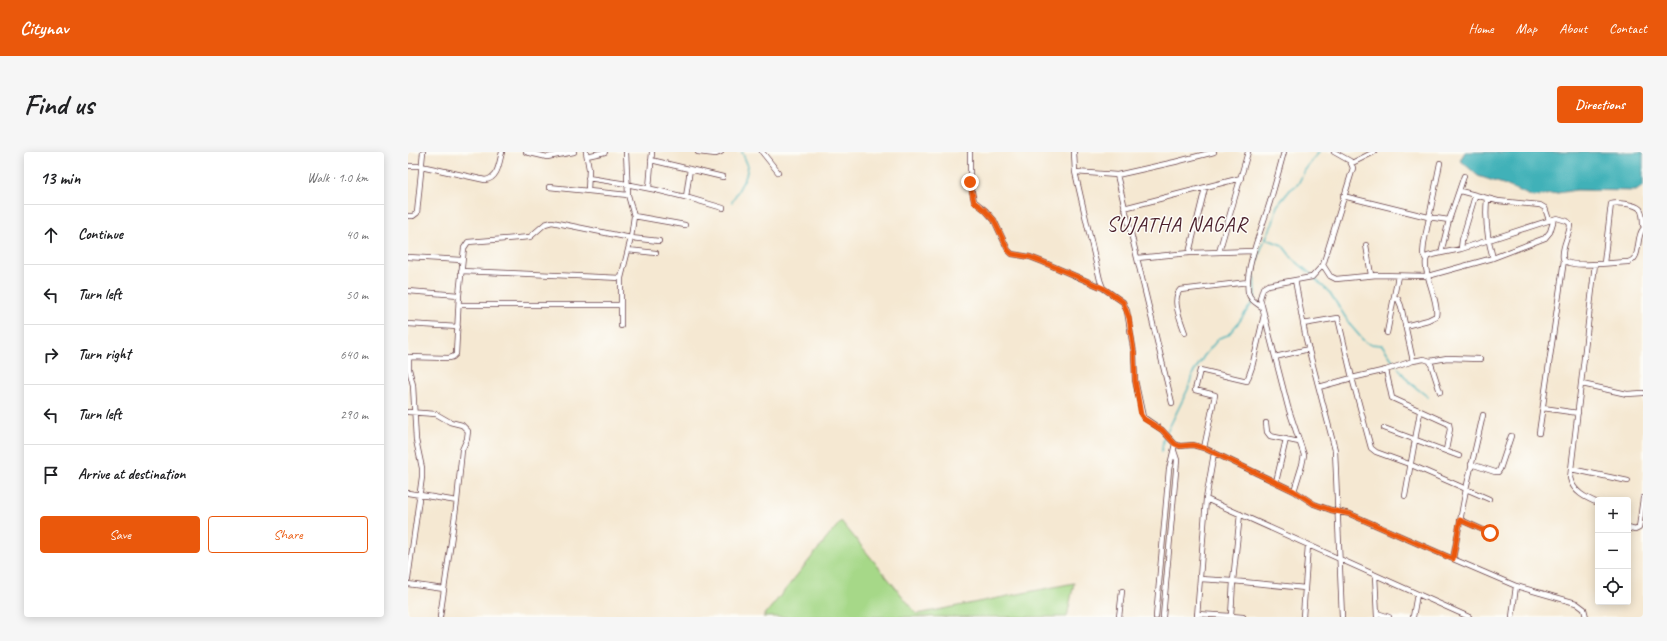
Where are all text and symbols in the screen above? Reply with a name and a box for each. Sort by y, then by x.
text: Citynav [20,16,68,40]
text: Home [1468,20,1494,37]
text: Map [1516,20,1537,37]
text: About [1559,20,1587,37]
text: Contact [1609,20,1647,37]
button: Directions [1557,86,1643,123]
text: Find us [24,87,94,122]
text: 13 min [40,168,80,189]
text: Walk · 1.0 km [307,170,368,186]
route end [961,173,979,191]
district label: SUJATHA NAGAR [1106,211,1249,237]
icon: ahead [40,224,62,246]
text: Continue [78,225,123,244]
text: 40 m [346,227,368,243]
icon: left [40,284,62,306]
text: Turn left [78,285,121,304]
text: 50 m [346,287,368,303]
icon: right [40,344,62,366]
text: Turn right [78,345,131,364]
text: 640 m [340,347,368,363]
icon: left [40,404,62,426]
text: Turn left [78,405,121,424]
text: 290 m [340,407,368,423]
icon: arrive [40,464,62,486]
text: Arrive at destination [78,465,185,484]
map controls [1595,497,1631,605]
button: + [1595,497,1631,533]
button: Save [40,516,200,553]
button: Share [208,516,368,553]
route start [1481,524,1499,542]
button: − [1595,533,1631,569]
button: locate [1595,569,1631,605]

